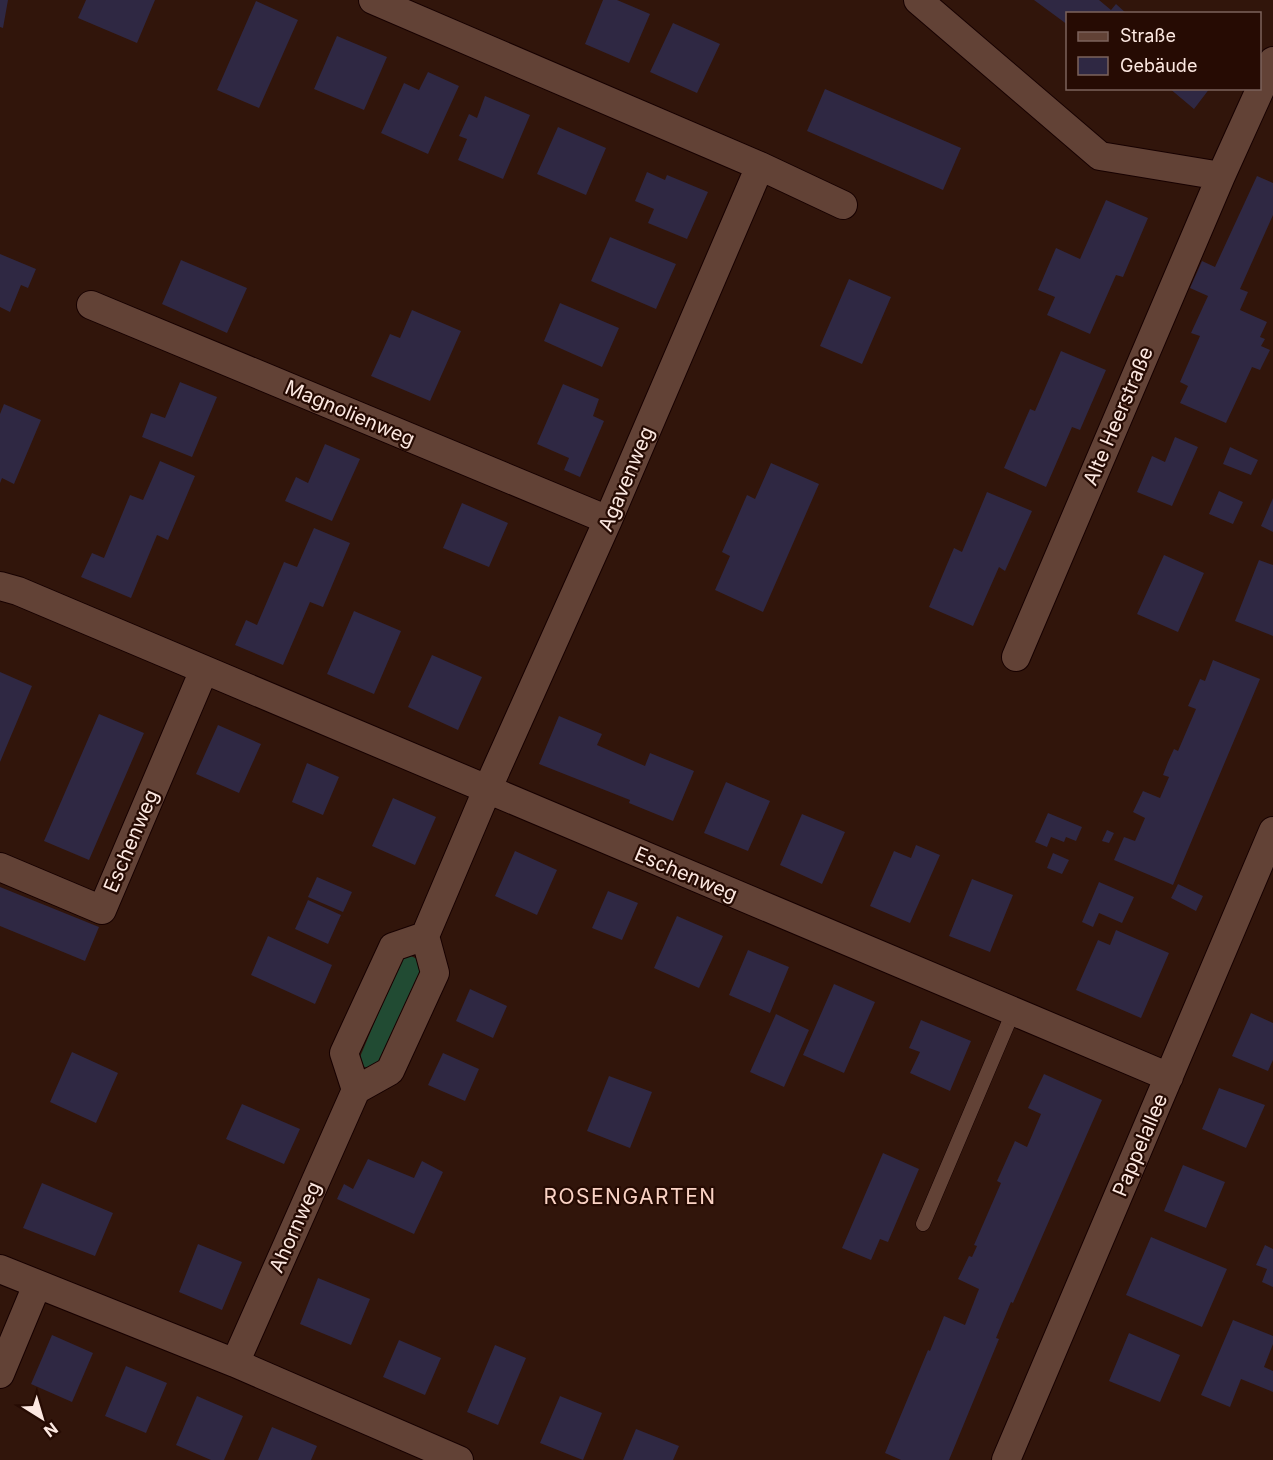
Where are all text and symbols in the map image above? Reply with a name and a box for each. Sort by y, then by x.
legend [1066,12,1261,90]
text: Straße [1120,25,1176,46]
text: Gebäude [1120,55,1197,76]
street label: Alte Heerstraße [1078,343,1158,489]
street label: Magnolienweg [282,375,418,451]
street label: Agavenweg [593,423,659,535]
street label: Eschenweg [99,786,163,896]
street label: Eschenweg [631,842,741,906]
street label: Pappelallee [1108,1090,1172,1200]
street label: Ahornweg [264,1178,326,1276]
district label: ROSENGARTEN [543,1184,717,1209]
north arrow [12,1388,72,1448]
text: N [40,1418,62,1442]

